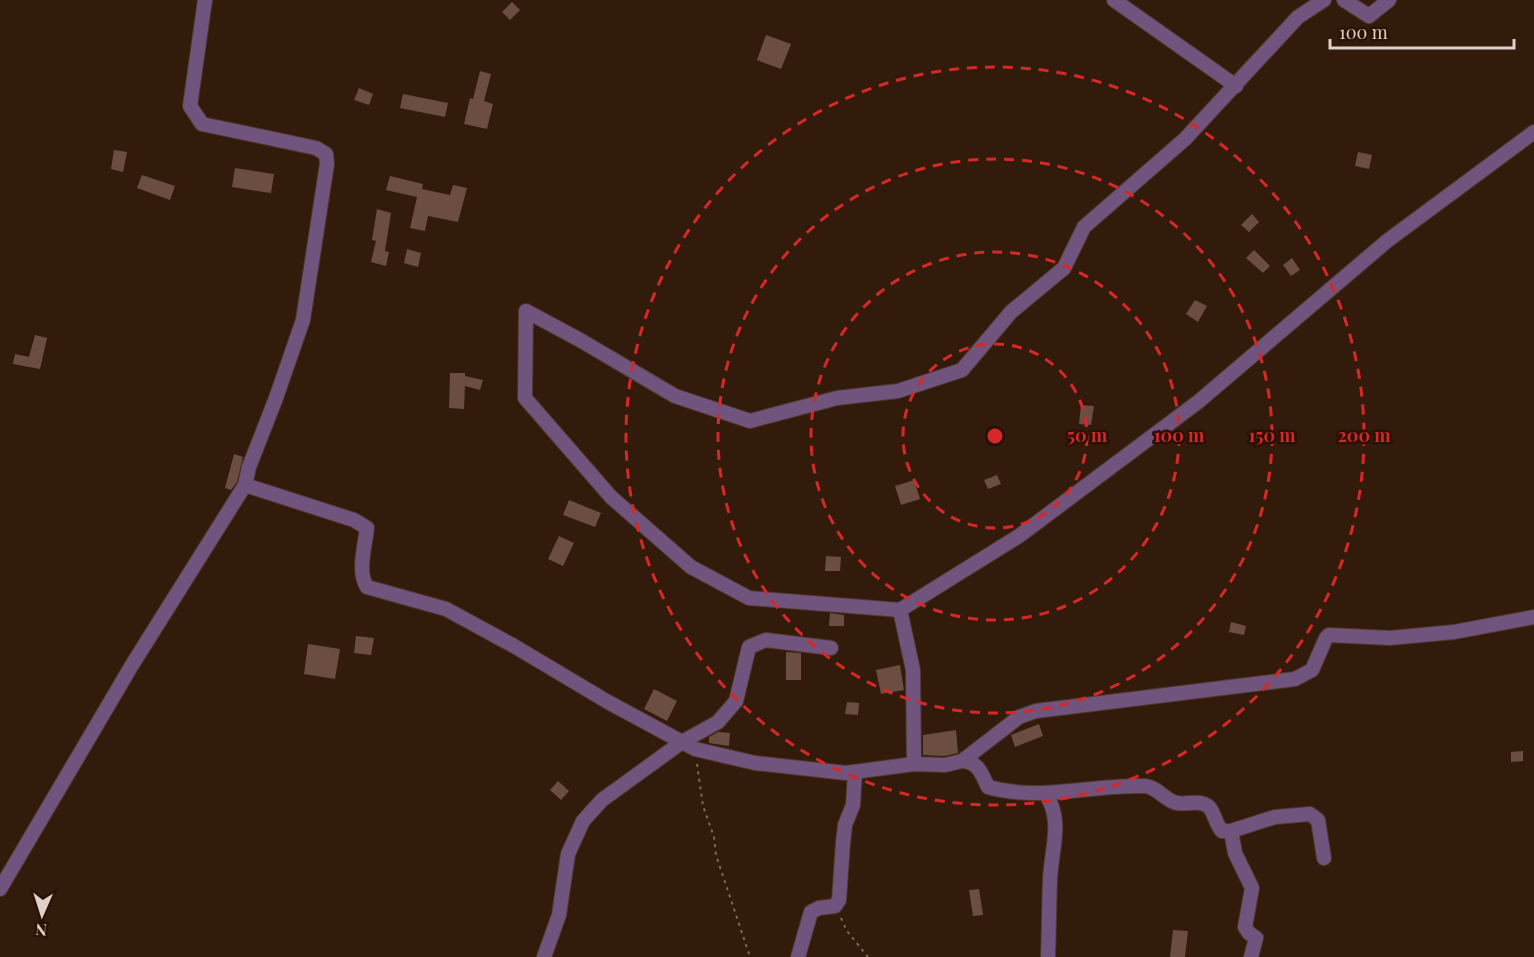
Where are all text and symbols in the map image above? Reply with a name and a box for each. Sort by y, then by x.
scale bar [1330,12,1514,50]
text: 100 m [1339,20,1388,44]
text: 50 m [1067,423,1108,447]
text: 100 m [1154,423,1205,447]
text: 150 m [1248,423,1296,447]
text: 200 m [1337,423,1391,447]
centre of rings [985,426,1005,446]
north arrow [12,885,72,945]
text: N [34,920,48,941]

